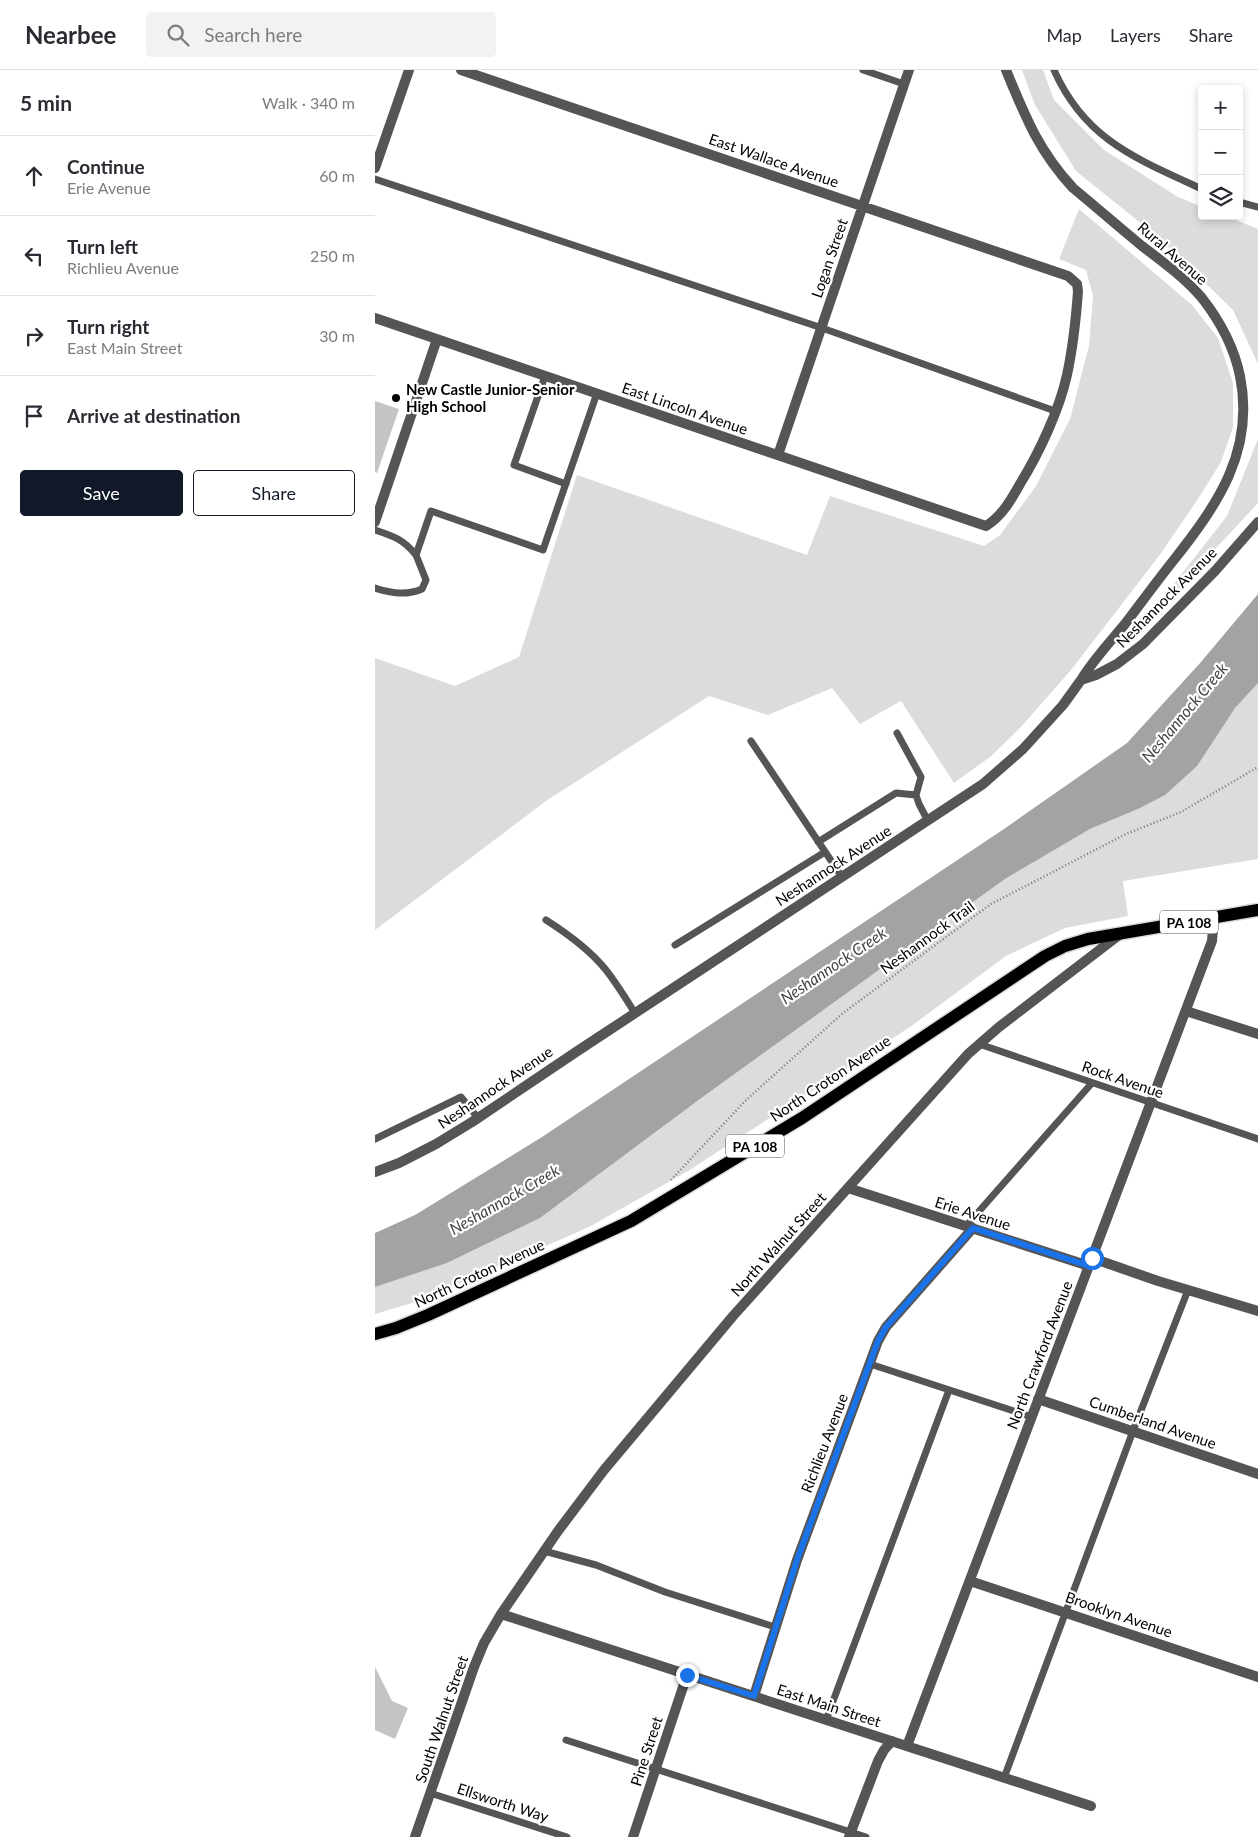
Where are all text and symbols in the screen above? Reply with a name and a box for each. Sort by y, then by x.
search box [146,12,496,57]
text: Nearbee [25,20,116,49]
icon: search [164,21,192,49]
text: Search here [204,23,302,46]
text: Map [1046,24,1082,46]
text: Layers [1110,24,1161,46]
text: Share [1189,24,1233,46]
map controls [1198,85,1243,220]
button: + [1198,85,1243,130]
text: 5 min [20,90,72,115]
text: Walk · 340 m [262,93,355,112]
street label: East Wallace Avenue [707,129,841,191]
button: − [1198,130,1243,175]
text: Continue [67,155,145,178]
icon: ahead [20,162,48,190]
text: 60 m [319,166,355,185]
button: layers [1198,175,1243,220]
text: Erie Avenue [67,178,151,197]
street label: Logan Street [807,215,851,300]
street label: Rural Avenue [1134,218,1212,288]
text: Turn left [67,235,138,258]
icon: left [20,242,48,270]
text: 250 m [310,246,355,265]
text: Richlieu Avenue [67,258,179,277]
text: Turn right [67,315,149,338]
icon: right [20,322,48,350]
text: 30 m [319,326,355,345]
text: East Main Street [67,338,182,357]
street label: East Lincoln Avenue [620,378,750,438]
place label: New Castle Junior-Senior High School [406,380,575,415]
marker: New Castle Junior-Senior High School [390,392,402,404]
icon: arrive [20,402,48,430]
text: Arrive at destination [67,404,240,427]
button: Save [20,470,183,516]
button: Share [193,470,355,516]
street label: Neshannock Avenue [1112,543,1220,651]
water label: Neshannock Creek [1137,658,1231,765]
street label: Neshannock Avenue [772,821,894,909]
street label: Neshannock Trail [876,897,978,977]
road number: PA 108 [1160,910,1218,934]
water label: Neshannock Creek [776,922,890,1007]
street label: North Croton Avenue [766,1031,894,1125]
street label: Neshannock Avenue [434,1042,556,1132]
street label: Rock Avenue [1080,1057,1166,1101]
road number: PA 108 [726,1134,784,1158]
water label: Neshannock Creek [446,1160,563,1238]
street label: North Walnut Street [727,1188,830,1300]
street label: Erie Avenue [933,1192,1013,1234]
street label: North Croton Avenue [411,1235,547,1311]
route start [1081,1247,1104,1270]
street label: North Crawford Avenue [1002,1278,1076,1432]
street label: Richlieu Avenue [797,1391,851,1495]
street label: Cumberland Avenue [1087,1392,1219,1452]
street label: Brooklyn Avenue [1063,1587,1175,1641]
street label: South Walnut Street [411,1652,471,1785]
route end [676,1664,699,1687]
street label: East Main Street [775,1680,884,1730]
street label: Pine Street [626,1713,666,1788]
street label: Ellsworth Way [455,1779,551,1825]

